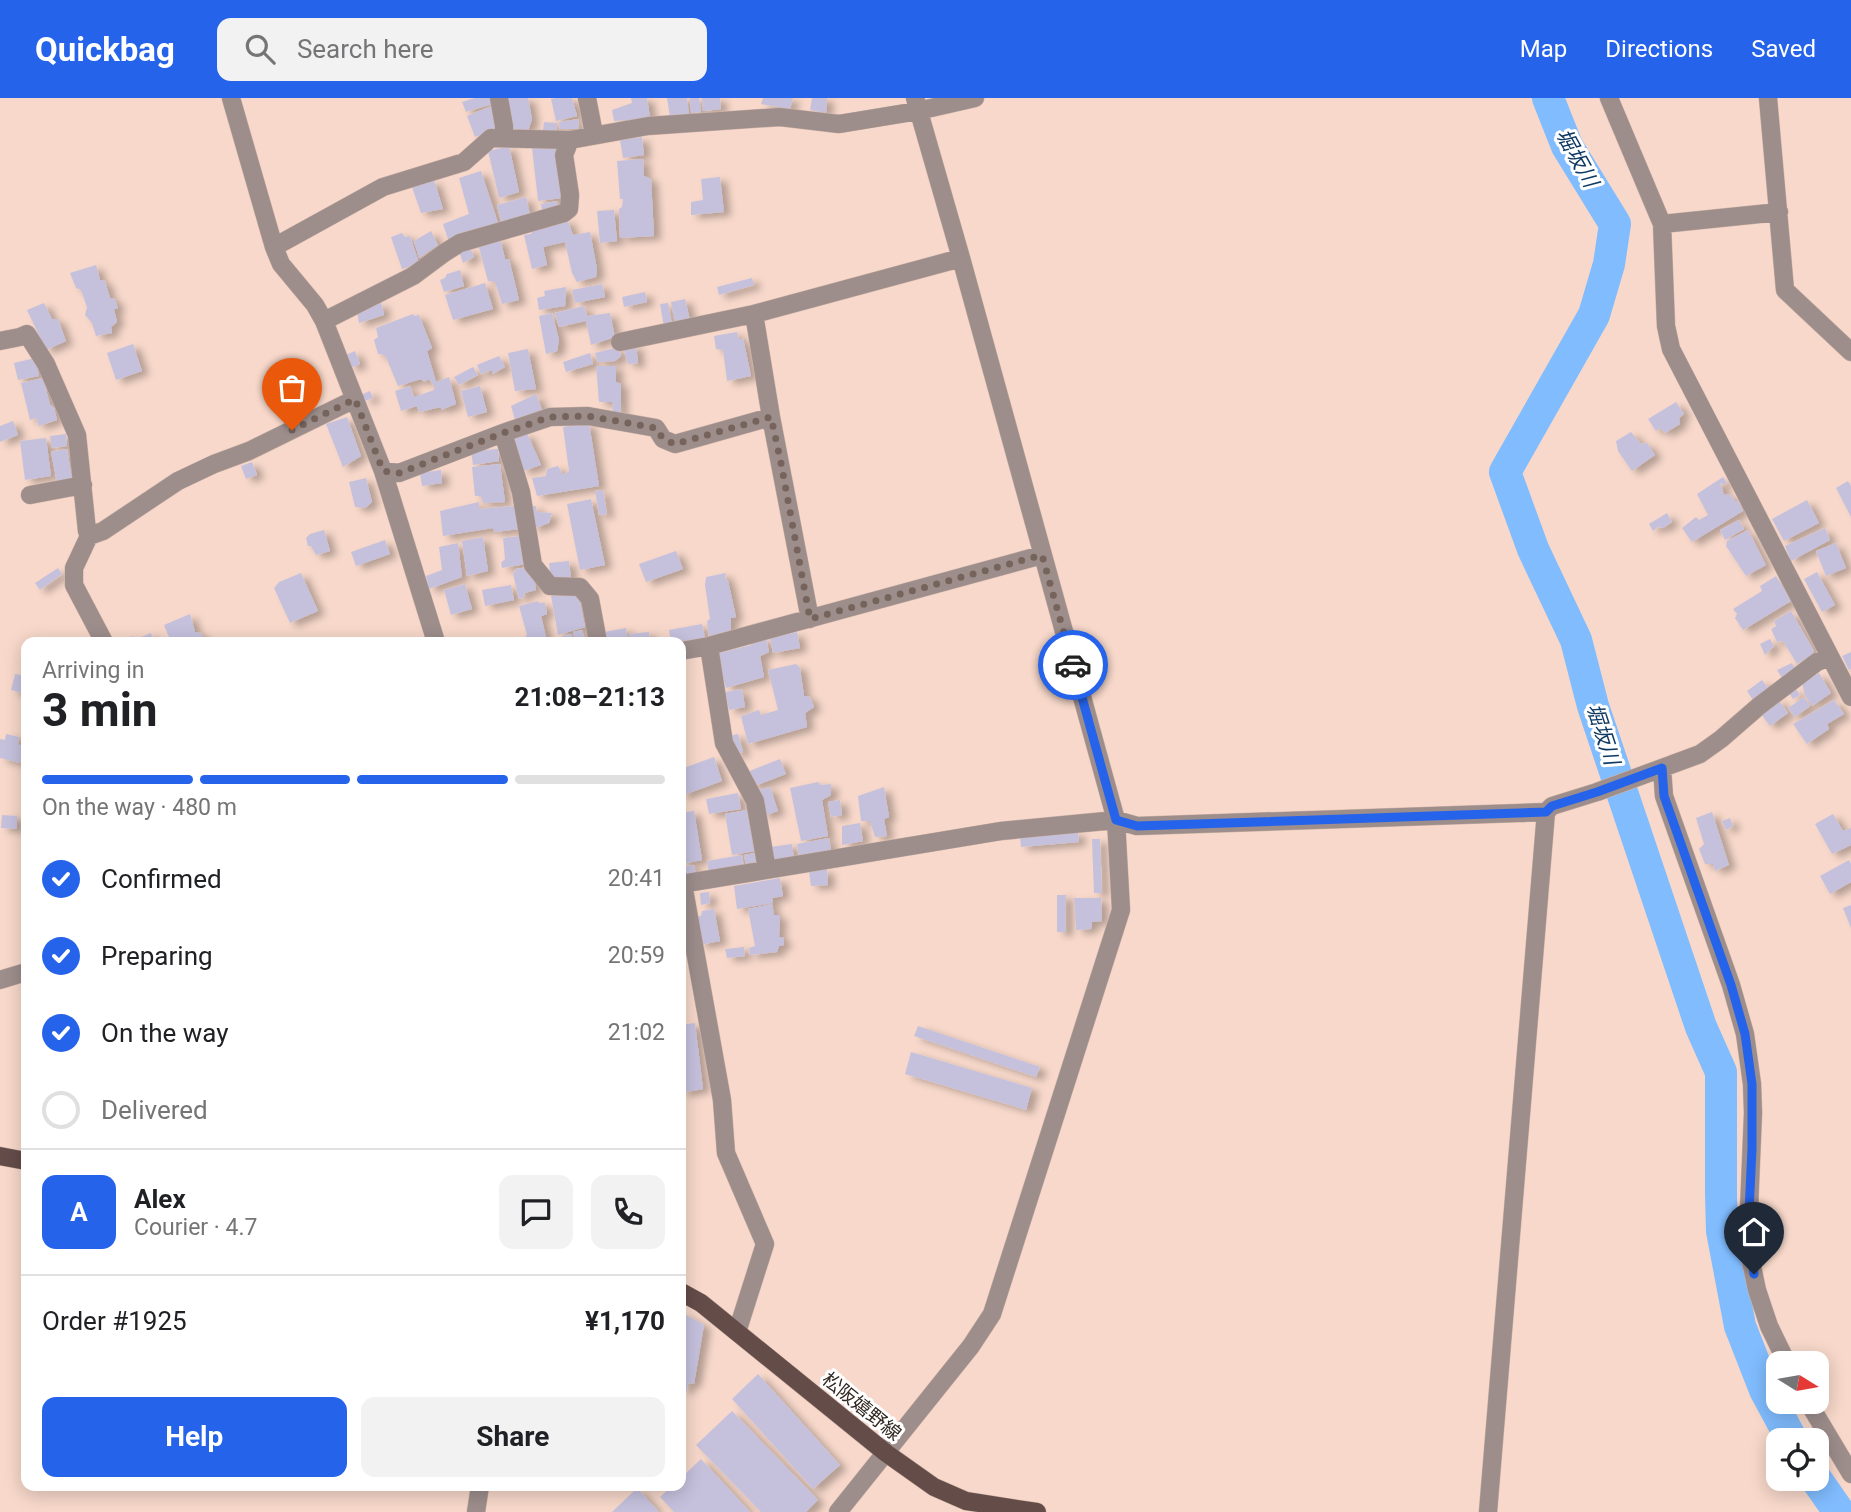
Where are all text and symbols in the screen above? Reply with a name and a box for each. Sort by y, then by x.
search box [217,18,707,81]
text: Quickbag [35,30,175,69]
icon: search [241,30,279,68]
text: Search here [297,34,434,64]
text: Map [1520,35,1567,63]
text: Directions [1605,35,1713,63]
text: Saved [1751,35,1816,63]
water label: 堀坂川 [1551,125,1604,193]
pin [262,358,322,430]
icon: bag [273,369,311,407]
courier [1038,630,1108,700]
icon: car [1054,646,1092,684]
text: Arriving in [42,657,145,684]
text: 21:08–21:13 [515,682,665,712]
text: 3 min [42,683,158,737]
water label: 堀坂川 [1582,700,1625,770]
text: On the way · 480 m [42,794,237,821]
icon: check [42,860,80,898]
text: Confirmed [101,864,222,894]
text: 20:41 [608,865,665,892]
icon: check [42,937,80,975]
text: Preparing [101,941,213,971]
text: 20:59 [608,942,665,969]
icon: check [42,1014,80,1052]
text: On the way [101,1018,229,1048]
text: 21:02 [608,1019,665,1046]
text: Delivered [101,1095,208,1125]
button: chat [499,1175,573,1249]
button: phone [591,1175,665,1249]
text: Alex [134,1184,186,1214]
text: A [70,1197,88,1227]
pin [1724,1202,1784,1274]
icon: home [1735,1213,1773,1251]
text: Courier · 4.7 [134,1214,257,1241]
text: Order #1925 [42,1306,187,1336]
text: ¥1,170 [585,1306,665,1336]
north arrow [1766,1351,1829,1414]
map controls [1766,1351,1829,1491]
street label: 松阪嬉野線 [818,1368,906,1445]
button: Help [42,1397,347,1477]
button: Share [361,1397,665,1477]
button: locate [1766,1428,1829,1491]

